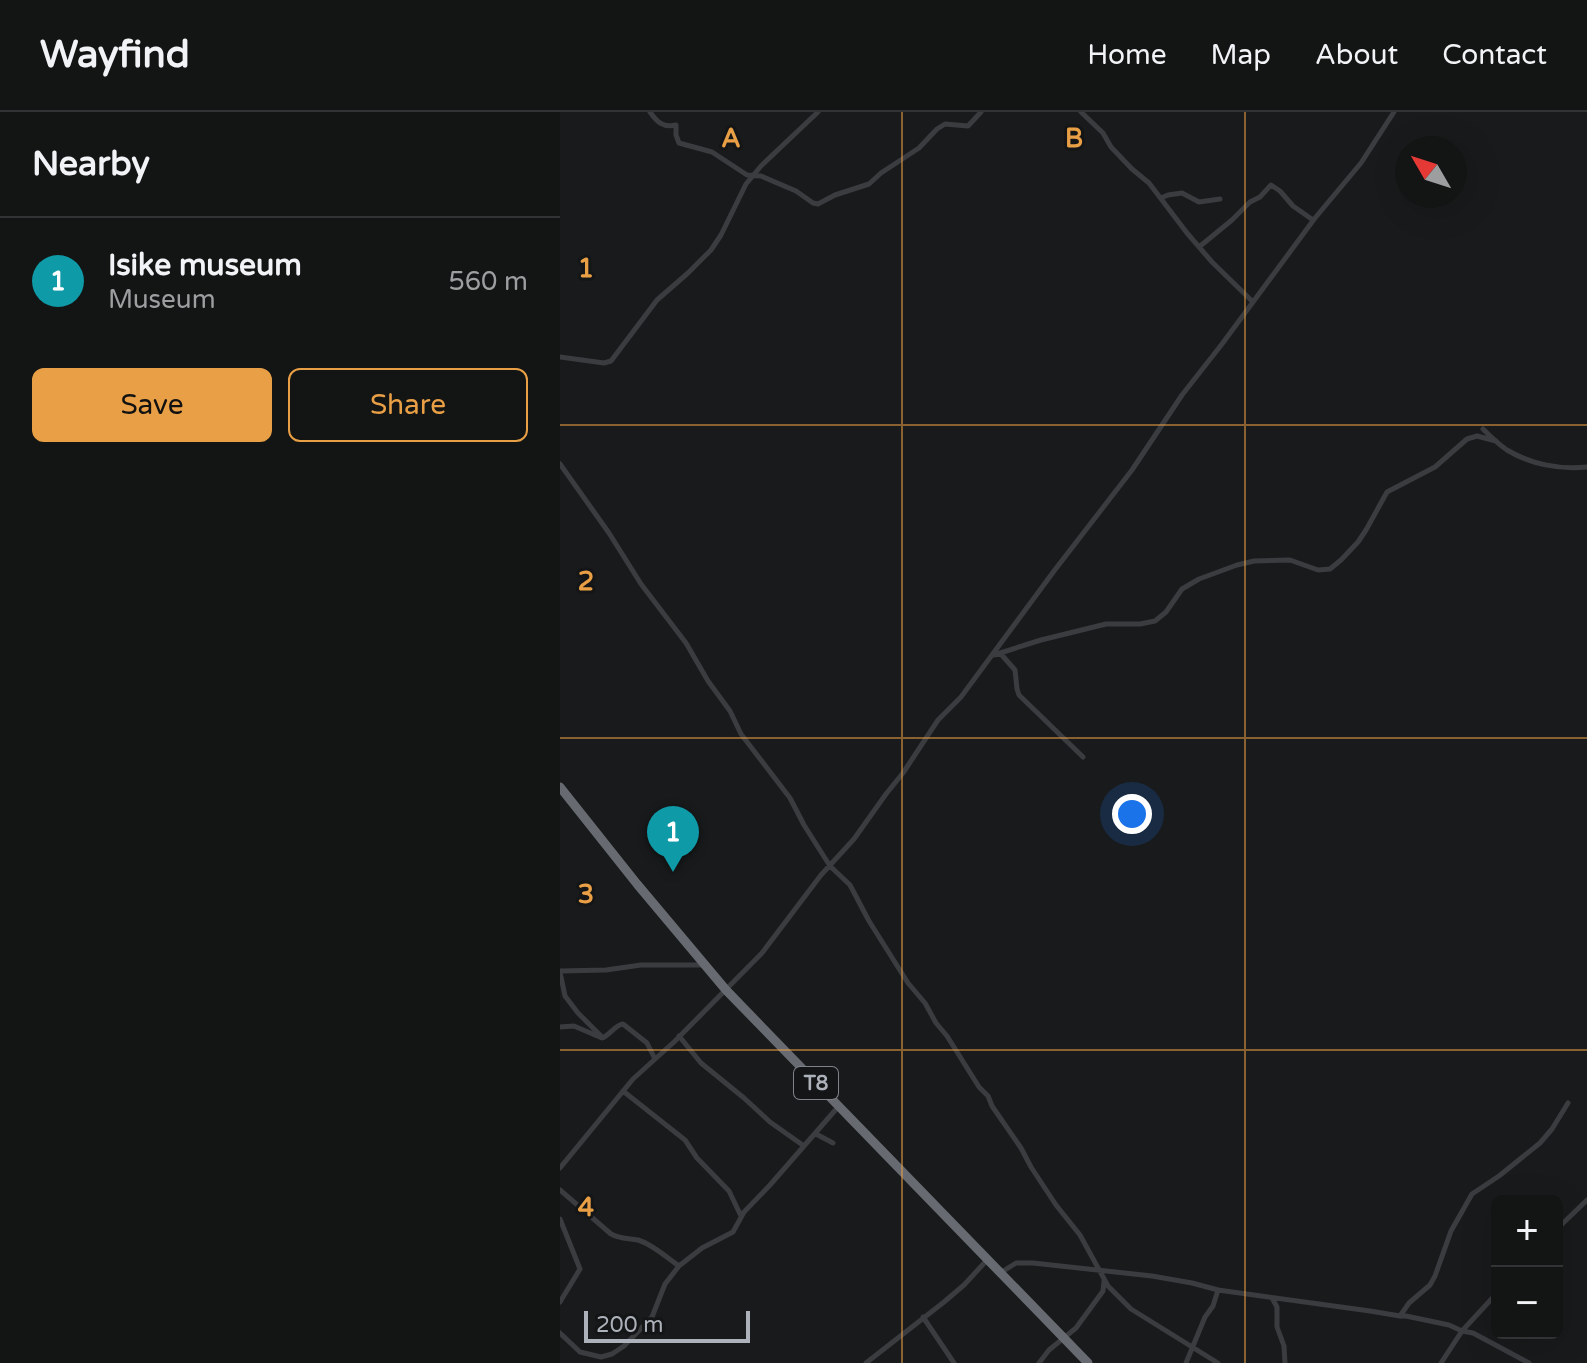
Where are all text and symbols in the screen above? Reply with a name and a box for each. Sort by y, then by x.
text: Wayfind [40,32,190,78]
text: Home [1087,38,1167,72]
text: Map [1211,38,1271,72]
text: About [1315,38,1398,72]
text: Contact [1442,38,1547,72]
text: A [721,123,741,154]
text: B [1065,123,1083,154]
north arrow [1395,136,1467,208]
text: Nearby [32,144,150,185]
text: Isike museum [108,247,302,284]
text: 1 [578,253,594,284]
text: 1 [50,266,66,297]
text: 560 m [448,266,528,297]
text: Museum [108,284,216,315]
button: Save [32,368,272,442]
button: Share [288,368,528,442]
text: 2 [578,566,594,597]
your location [1112,794,1152,834]
pin: 1 [647,806,699,872]
text: 3 [578,879,594,910]
road number: T8 [794,1067,838,1099]
text: 4 [578,1192,594,1223]
map controls [1491,1195,1563,1339]
button: + [1491,1195,1563,1267]
button: − [1491,1267,1563,1339]
scale bar [584,1307,750,1343]
text: 200 m [596,1312,663,1338]

